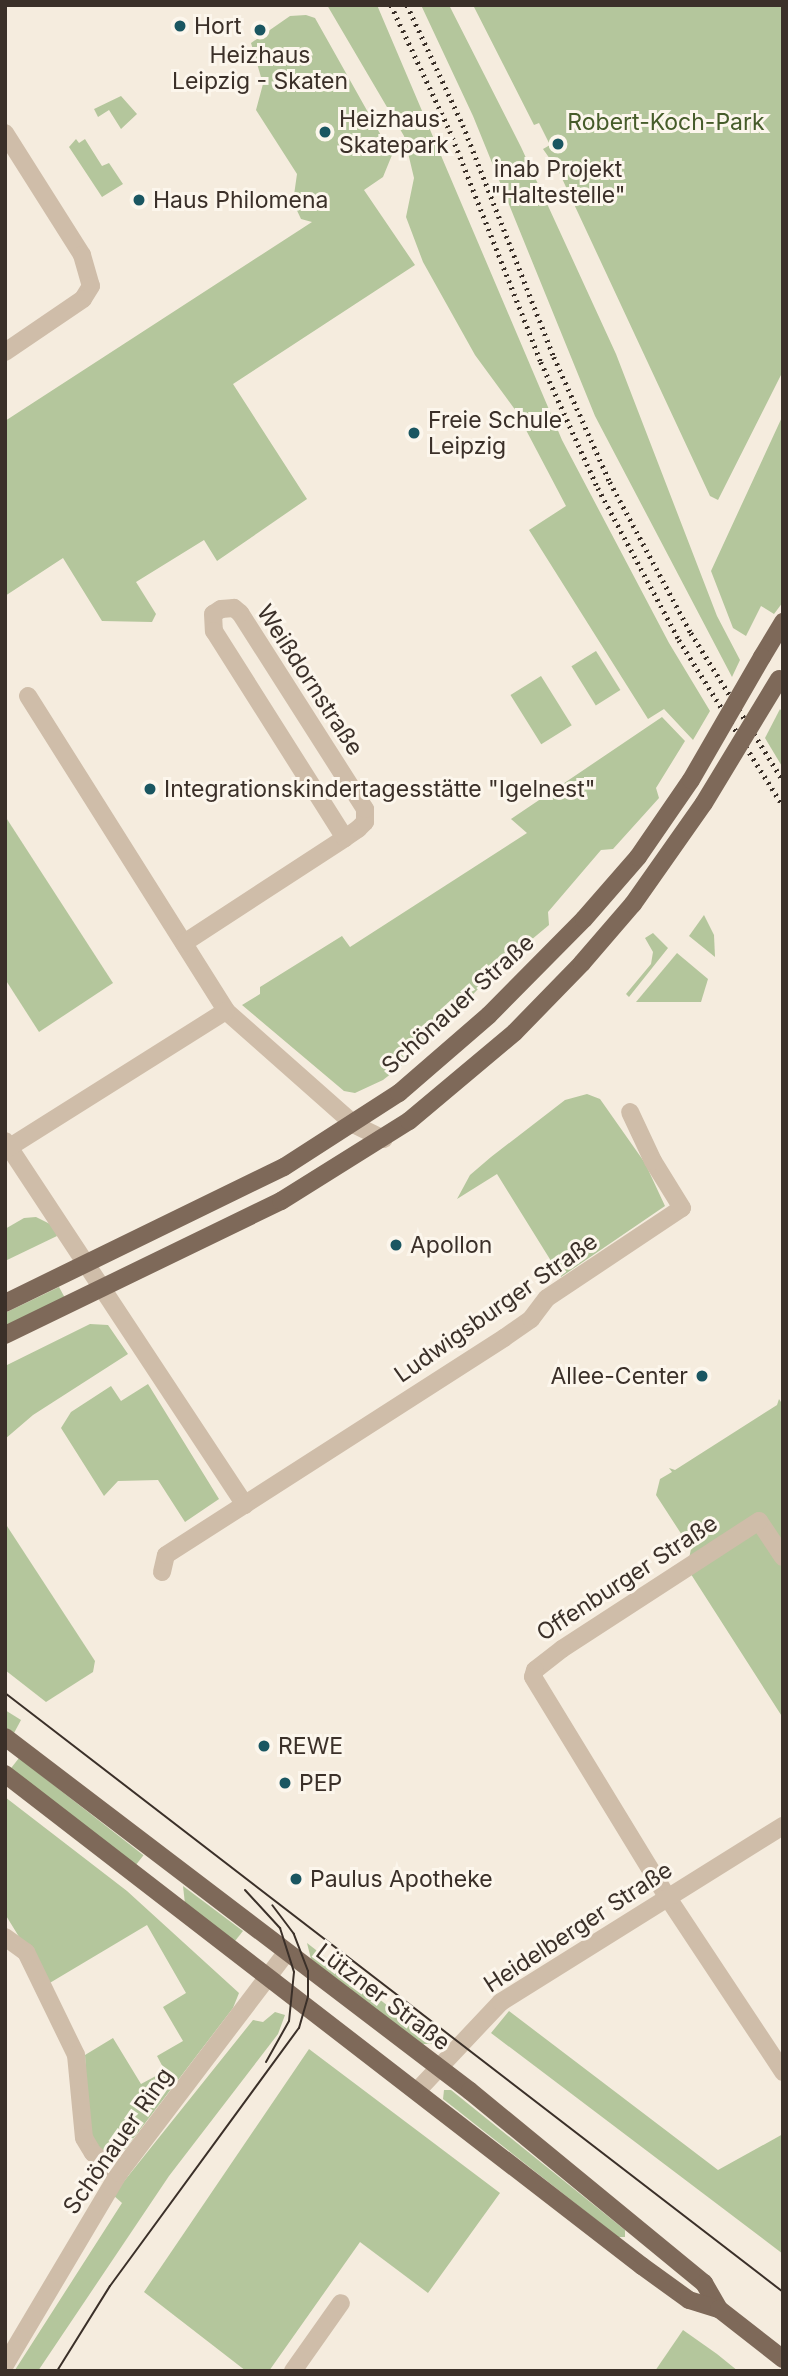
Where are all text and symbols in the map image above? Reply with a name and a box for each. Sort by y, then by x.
place label: Hort [194,12,241,40]
marker: Hort [172,18,188,34]
marker: Heizhaus Leipzig - Skaten [252,22,268,38]
place label: Heizhaus Leipzig - Skaten [172,41,348,95]
place label: Heizhaus Skatepark [339,105,449,159]
park label: Robert-Koch-Park [567,108,765,136]
marker: Heizhaus Skatepark [317,124,333,140]
marker: inab Projekt "Haltestelle" [550,136,566,152]
place label: inab Projekt "Haltestelle" [490,155,626,209]
place label: Haus Philomena [153,186,328,214]
marker: Haus Philomena [131,192,147,208]
place label: Freie Schule Leipzig [428,406,562,460]
marker: Freie Schule Leipzig [406,425,422,441]
street label: Weißdornstraße [251,600,369,760]
place label: Integrationskindertagesstätte "Igelnest" [164,775,595,803]
marker: Integrationskindertagesstätte "Igelnest" [142,781,158,797]
street label: Schönauer Straße [376,928,540,1080]
street label: Ludwigsburger Straße [389,1227,603,1389]
place label: Apollon [410,1231,492,1259]
marker: Apollon [388,1237,404,1253]
place label: Allee-Center [550,1362,688,1390]
marker: Allee-Center [694,1368,710,1384]
street label: Offenburger Straße [531,1509,723,1647]
place label: REWE [278,1732,343,1760]
marker: REWE [256,1738,272,1754]
place label: PEP [299,1769,342,1797]
marker: PEP [277,1775,293,1791]
street label: Heidelberger Straße [479,1856,677,1998]
place label: Paulus Apotheke [310,1865,493,1893]
marker: Paulus Apotheke [288,1871,304,1887]
street label: Lützner Straße [311,1938,455,2056]
street label: Schönauer Ring [57,2063,179,2219]

